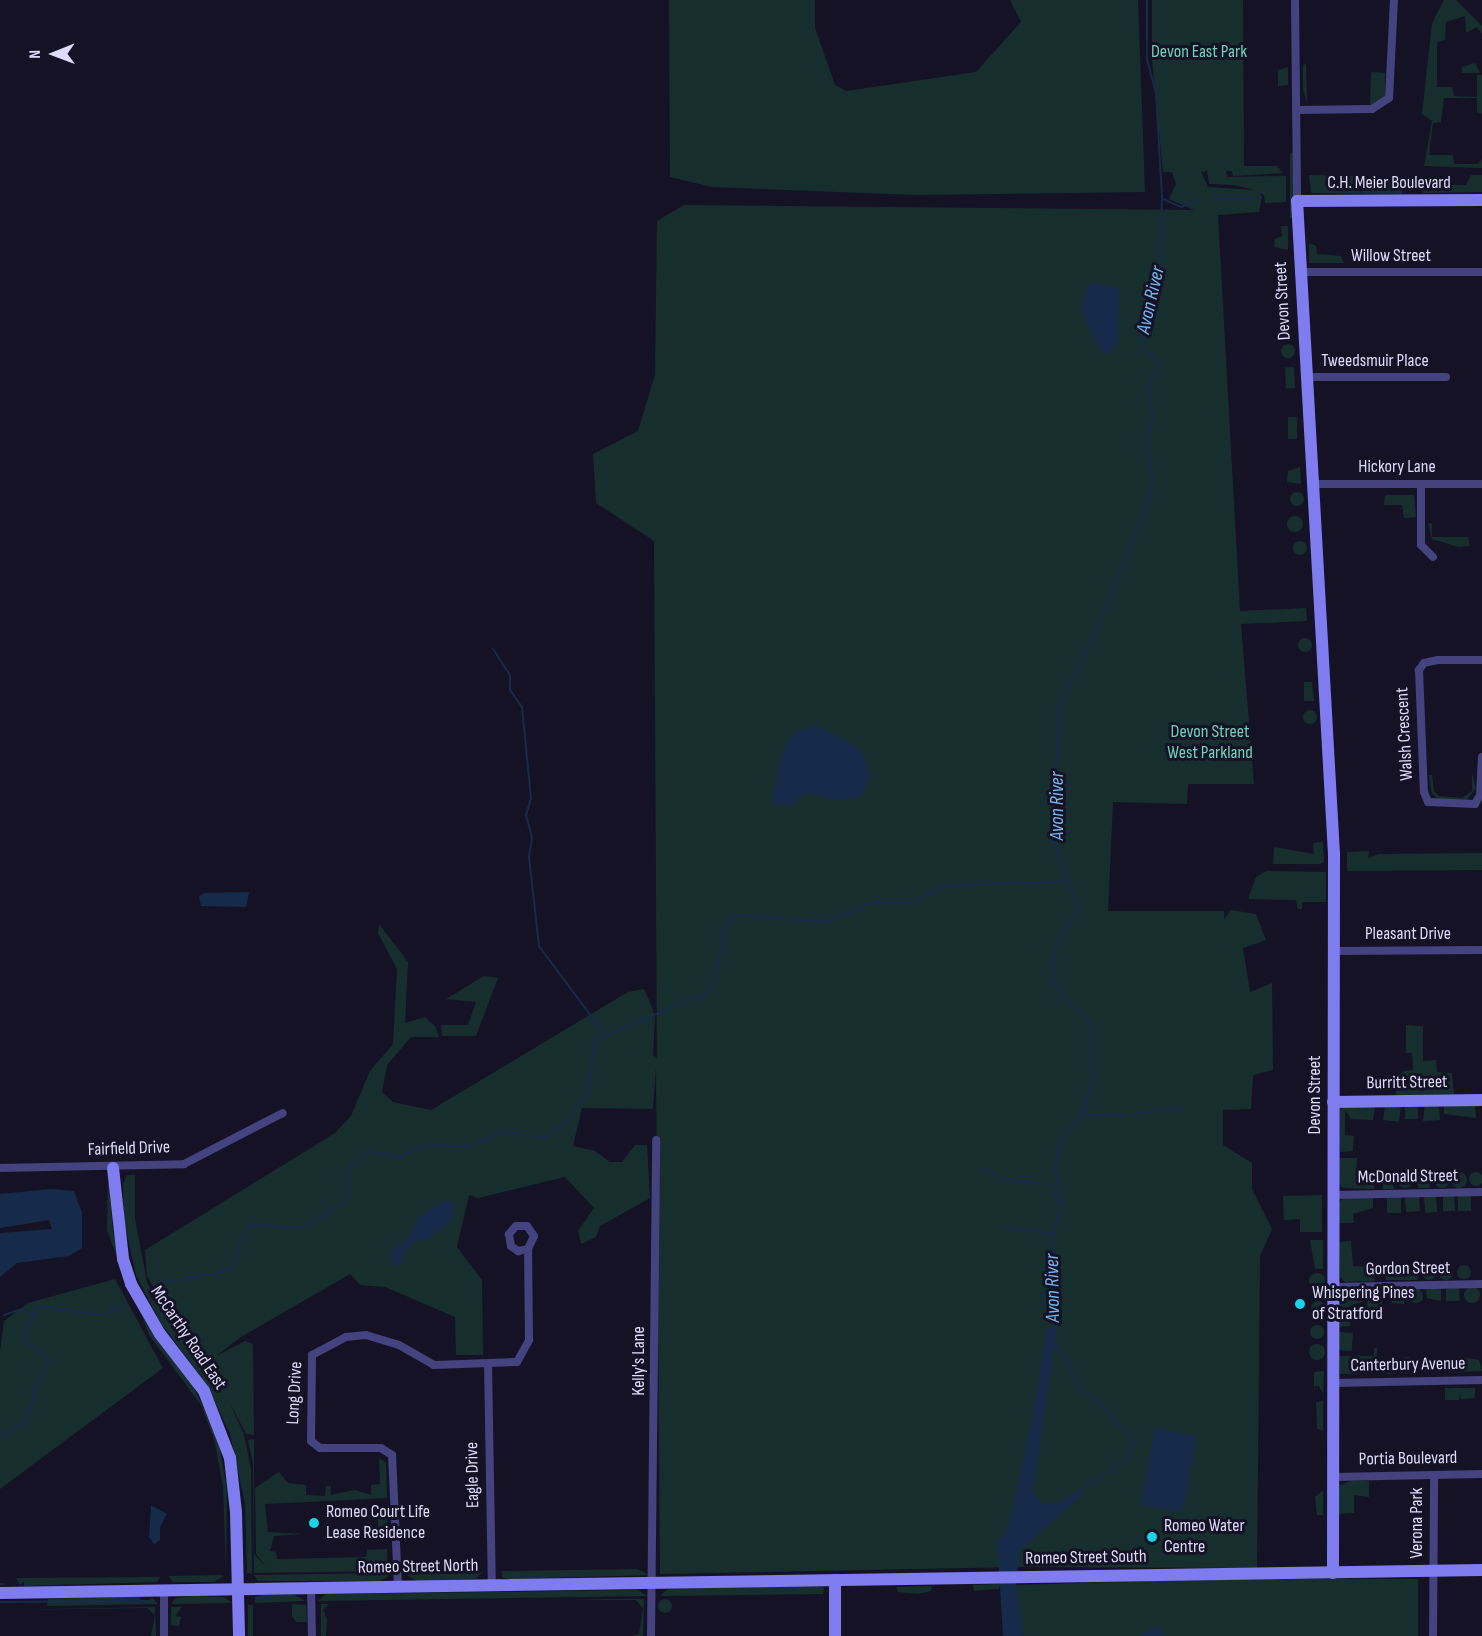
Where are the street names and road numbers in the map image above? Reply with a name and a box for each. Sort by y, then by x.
street label: C.H. Meier Boulevard [1327,172,1451,194]
street label: Willow Street [1351,245,1431,267]
street label: Devon Street [1270,261,1296,341]
street label: Tweedsmuir Place [1321,350,1429,372]
street label: Hickory Lane [1358,456,1436,478]
street label: Walsh Crescent [1392,687,1418,781]
street label: Pleasant Drive [1365,923,1451,945]
street label: Devon Street [1304,1056,1326,1134]
street label: Burritt Street [1366,1071,1448,1095]
street label: Fairfield Drive [87,1137,171,1161]
street label: McDonald Street [1358,1165,1458,1189]
street label: Gordon Street [1365,1257,1451,1281]
street label: McCarthy Road East [145,1282,231,1394]
street label: Kelly's Lane [628,1326,650,1396]
street label: Canterbury Avenue [1350,1353,1466,1377]
street label: Long Drive [283,1361,307,1425]
street label: Eagle Drive [462,1442,484,1508]
street label: Portia Boulevard [1359,1447,1457,1471]
street label: Verona Park [1406,1488,1428,1558]
street label: Romeo Street South [1025,1546,1147,1570]
street label: Romeo Street North [357,1555,479,1579]

